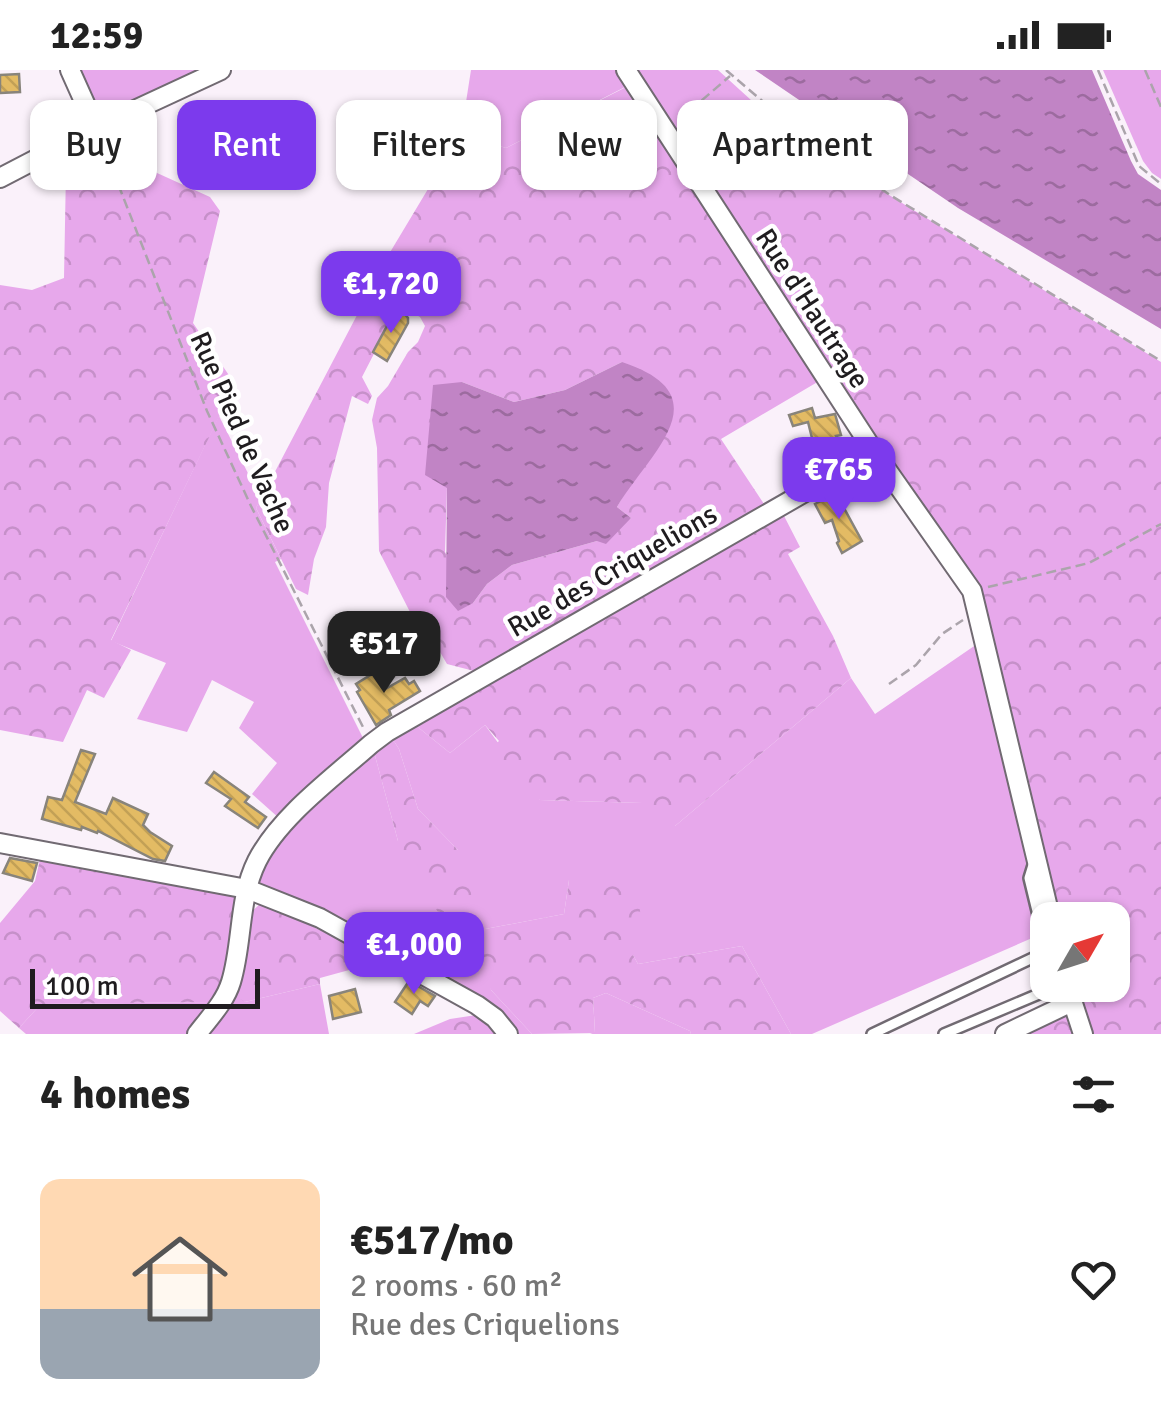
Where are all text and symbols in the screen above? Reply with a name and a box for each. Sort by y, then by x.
text: 12:59 [50,12,143,59]
chip: Buy [30,100,157,190]
chip: Rent [177,100,316,190]
chip: Filters [336,100,501,190]
chip: New [521,100,657,190]
chip: Apartment [677,100,908,190]
street label: Rue d'Hautrage [748,222,876,395]
pin: €1,720 [310,251,472,336]
text: €1,720 [343,264,439,303]
street label: Rue Pied de Vache [182,327,302,538]
pin: €765 [780,437,898,522]
text: €765 [804,450,874,489]
street label: Rue des Criquelions [502,497,723,645]
pin: €517 [325,611,443,696]
text: €517 [349,624,419,663]
north arrow [1030,902,1130,1002]
map controls [1030,902,1130,1002]
pin: €1,000 [333,912,495,997]
text: €1,000 [366,925,462,964]
scale bar [30,964,260,1008]
text: 100 m [45,969,119,1003]
icon: filters [1066,1067,1121,1122]
text: 4 homes [40,1069,190,1120]
text: €517/mo [350,1215,514,1266]
icon: home [120,1219,240,1339]
icon: heart [1066,1252,1121,1307]
text: 2 rooms · 60 m² [350,1266,563,1305]
text: Rue des Criquelions [350,1305,620,1344]

